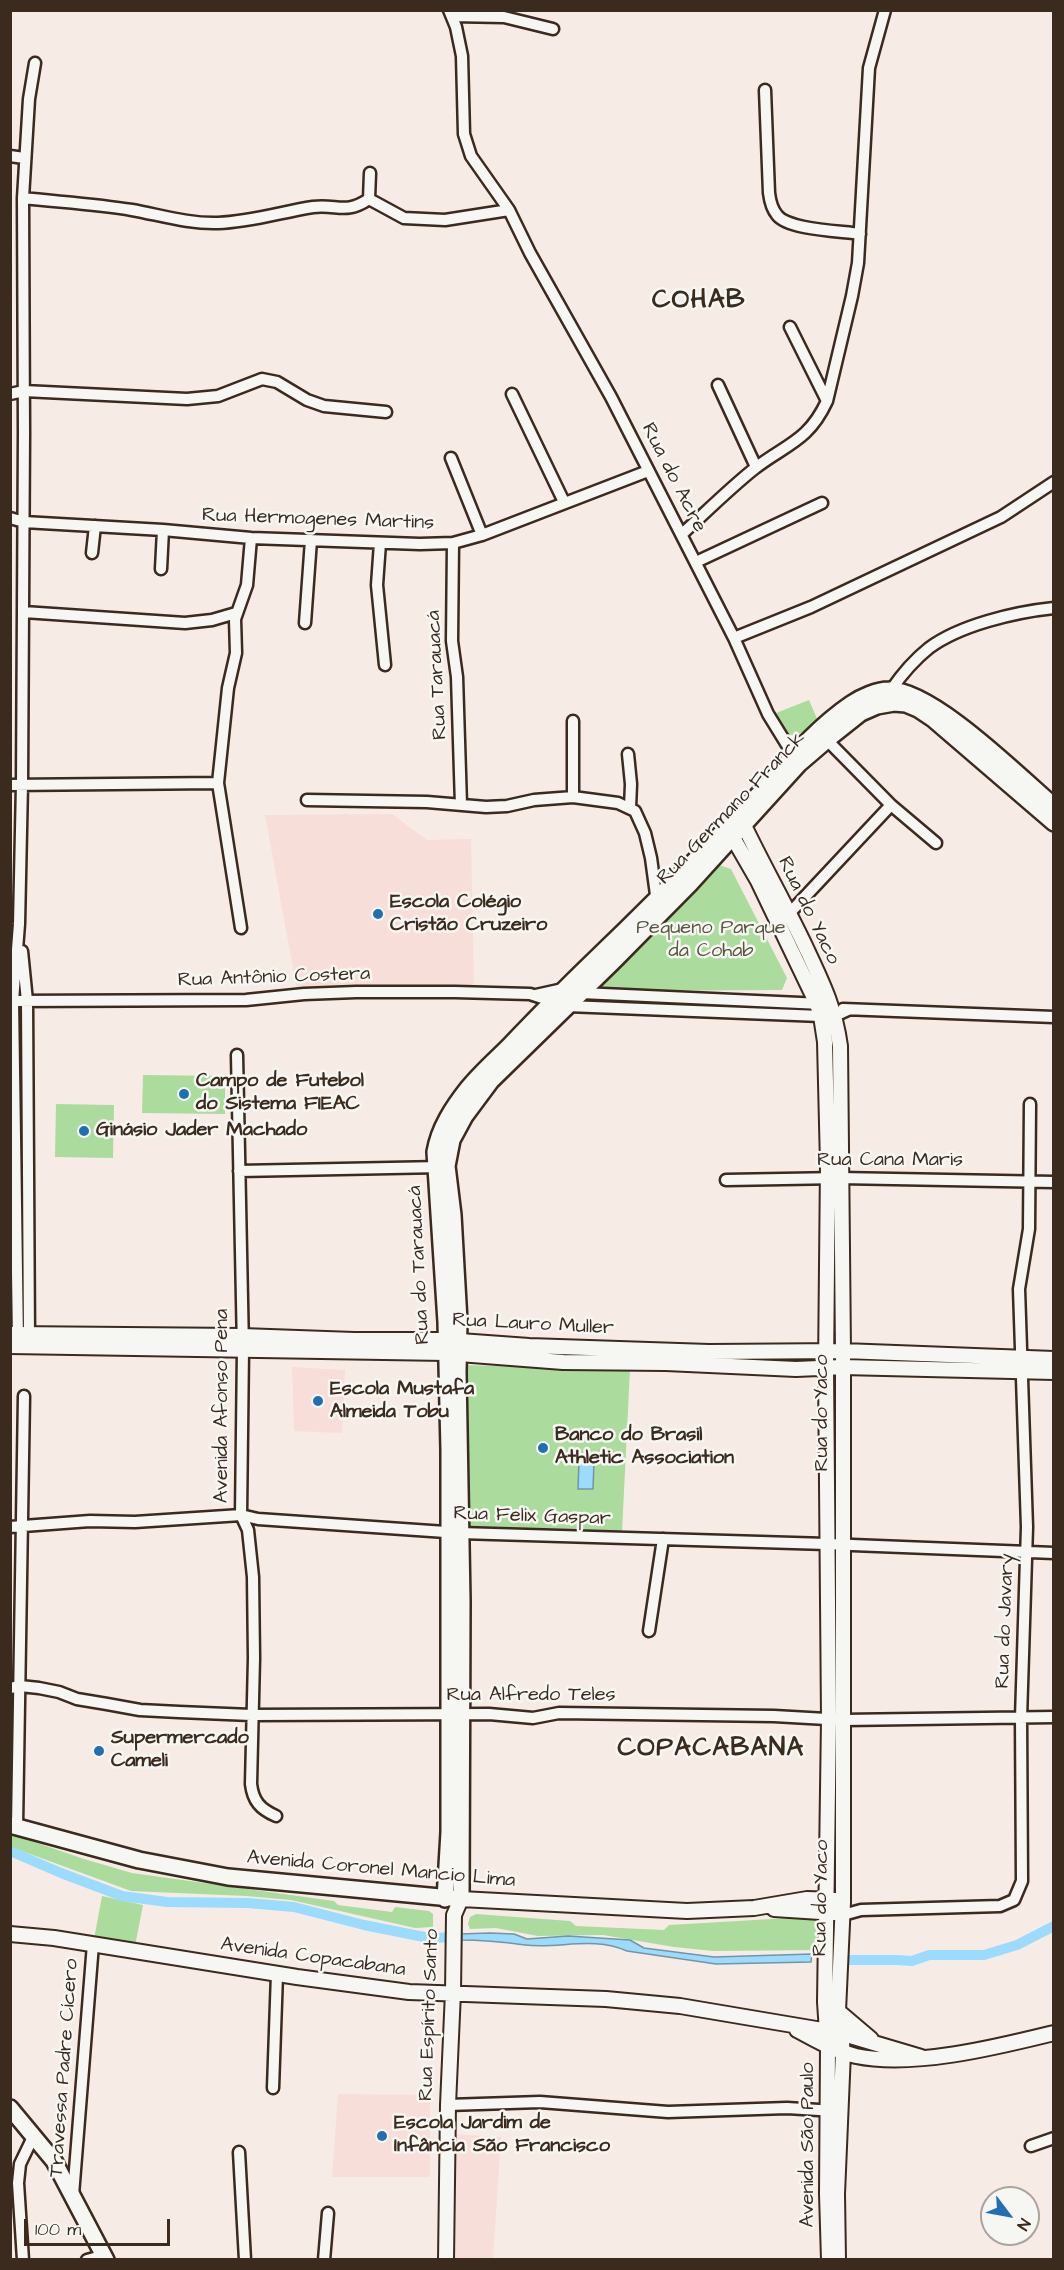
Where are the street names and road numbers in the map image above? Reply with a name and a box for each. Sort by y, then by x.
street label: Rua do Acre [635,419,711,537]
street label: Rua Hermogenes Martins [202,504,434,536]
street label: Rua Tarauacá [423,610,453,740]
street label: Rua Germano Franck [653,728,811,890]
street label: Rua do Yaco [772,853,844,969]
street label: Rua Antônio Costera [177,963,371,993]
street label: Rua Cana Maris [817,1149,963,1173]
street label: Rua do Tarauacá [404,1185,436,1345]
street label: Avenida Afonso Pena [211,1309,235,1503]
street label: Rua Lauro Muller [452,1309,614,1341]
street label: Rua do Yaco [811,1355,835,1471]
street label: Rua Felix Gaspar [453,1502,611,1532]
street label: Rua do Javary [992,1553,1020,1689]
street label: Rua Alfredo Teles [446,1684,616,1708]
street label: Rua do Yaco [809,1839,835,1957]
street label: Avenida Coronel Mancio Lima [246,1846,516,1894]
street label: Rua Espírito Santo [415,1928,445,2102]
street label: Avenida Copacabana [219,1933,407,1983]
street label: Travessa Padre Cícero [45,1958,85,2178]
street label: Avenida São Paulo [797,2062,821,2228]

